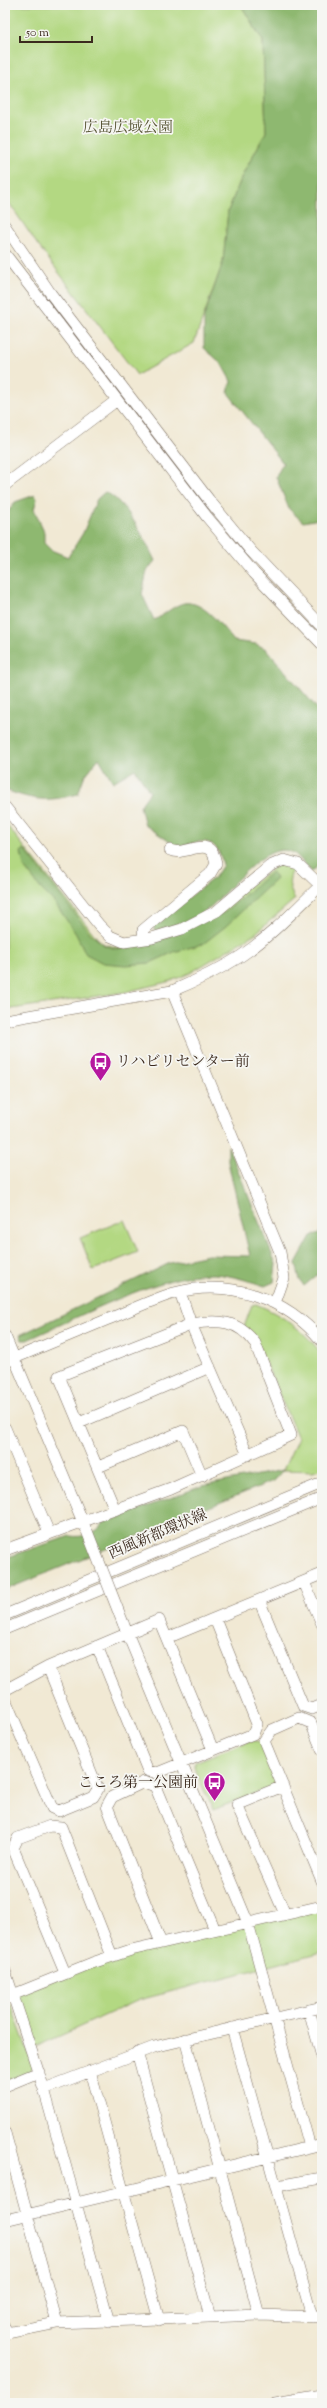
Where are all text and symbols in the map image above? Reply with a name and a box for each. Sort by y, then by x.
scale bar [20,18,92,44]
text: 50 m [25,24,49,42]
park label: 広島広域公園 [83,118,173,139]
bus stop icon: リハビリセンター前 [87,1049,113,1082]
place label: リハビリセンター前 [116,1052,250,1073]
street label: 西風新都環状線 [106,1505,210,1565]
bus stop icon: こころ第一公園前 [201,1770,227,1803]
place label: こころ第一公園前 [78,1773,198,1794]

